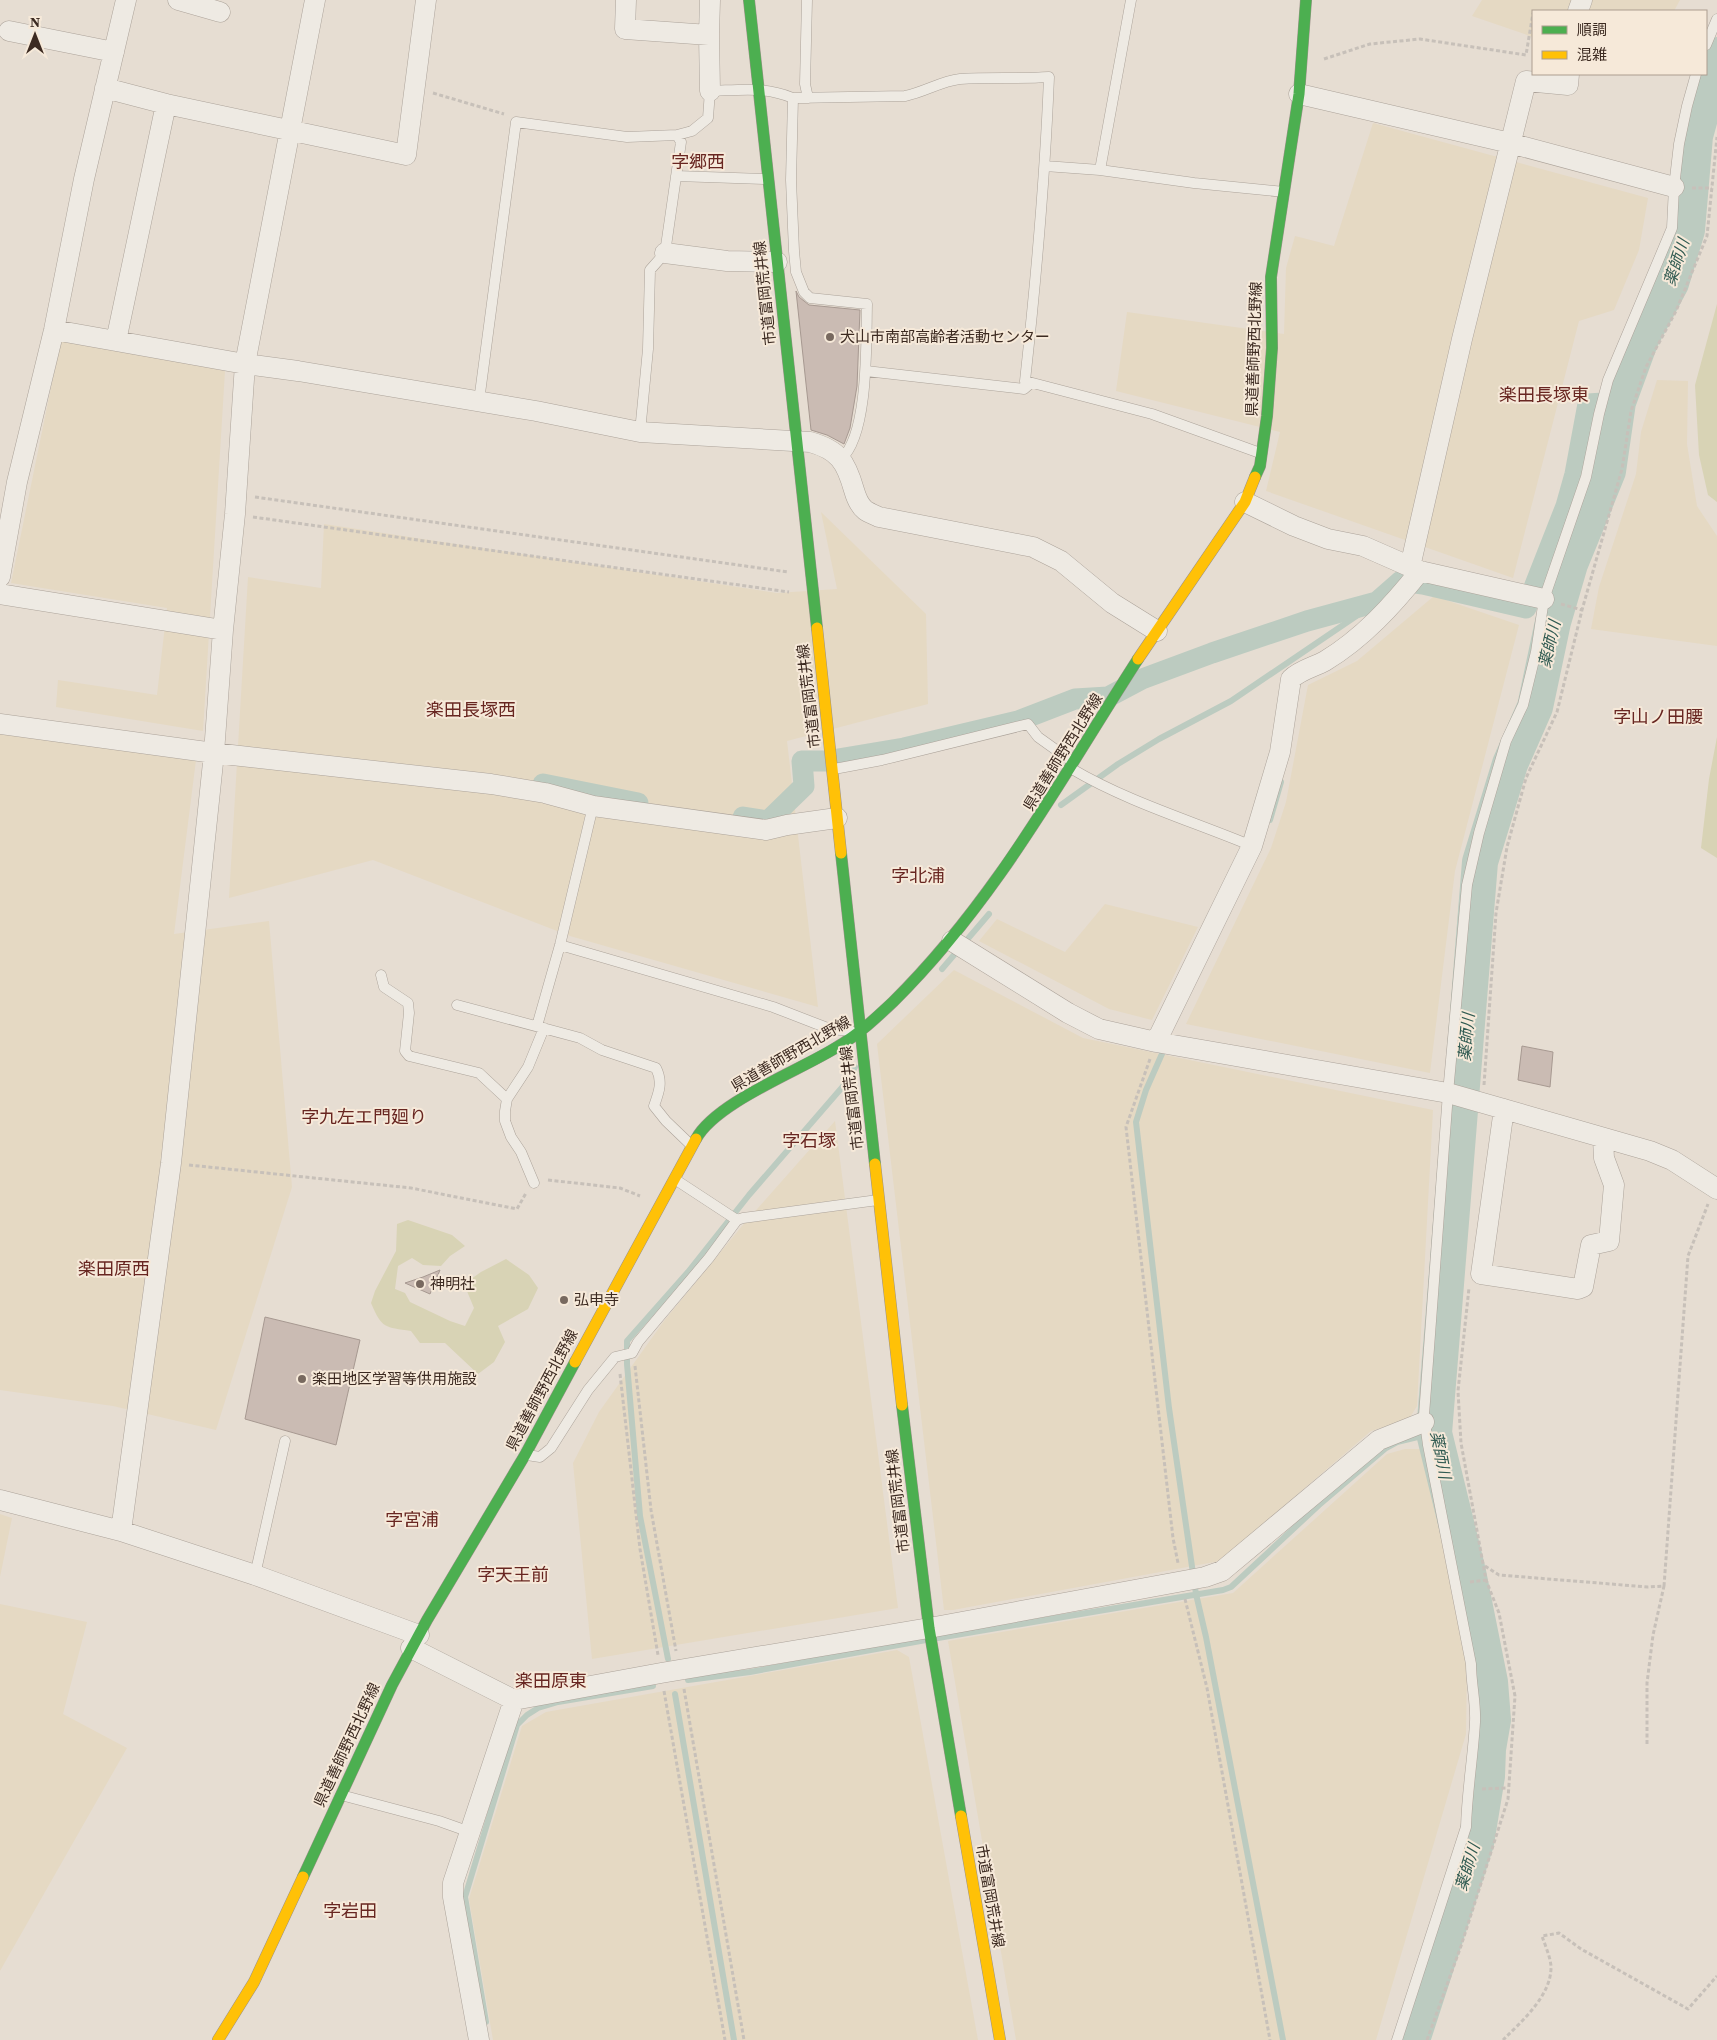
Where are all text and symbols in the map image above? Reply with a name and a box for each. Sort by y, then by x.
north arrow [10,10,60,60]
legend [1532,10,1707,75]
text: N [30,12,40,32]
text: 順調 [1577,19,1607,40]
text: 混雑 [1577,44,1607,65]
district label: 字郷西 [671,149,725,174]
water label: 薬師川 [1658,234,1694,288]
street label: 市道富岡荒井線 [749,240,780,346]
street label: 県道善師野西北野線 [1241,281,1266,417]
place label: 犬山市南部高齢者活動センター [840,326,1050,347]
marker: 犬山市南部高齢者活動センター [824,331,836,343]
district label: 楽田長塚東 [1499,382,1589,407]
water label: 薬師川 [1533,616,1566,670]
street label: 市道富岡荒井線 [792,643,825,749]
street label: 県道善師野西北野線 [1018,689,1107,815]
district label: 楽田長塚西 [426,697,516,722]
district label: 字山ノ田腰 [1613,704,1703,729]
district label: 字北浦 [891,863,945,888]
water label: 薬師川 [1453,1010,1479,1062]
street label: 県道善師野西北野線 [727,1011,854,1096]
street label: 市道富岡荒井線 [835,1045,868,1151]
district label: 字九左エ門廻り [301,1104,427,1129]
district label: 字石塚 [782,1128,836,1153]
district label: 楽田原西 [78,1256,150,1281]
place label: 神明社 [430,1273,475,1294]
marker: 神明社 [414,1278,426,1290]
place label: 弘申寺 [574,1289,619,1310]
marker: 弘申寺 [558,1294,570,1306]
street label: 県道善師野西北野線 [501,1325,583,1454]
place label: 楽田地区学習等供用施設 [312,1368,477,1389]
marker: 楽田地区学習等供用施設 [296,1373,308,1385]
water label: 薬師川 [1426,1429,1457,1483]
street label: 市道富岡荒井線 [881,1448,914,1554]
district label: 字宮浦 [385,1507,439,1532]
district label: 字天王前 [477,1562,549,1587]
district label: 楽田原東 [515,1668,587,1693]
street label: 県道善師野西北野線 [309,1679,385,1810]
water label: 薬師川 [1449,1839,1485,1893]
street label: 市道富岡荒井線 [971,1842,1010,1949]
district label: 字岩田 [323,1898,377,1923]

